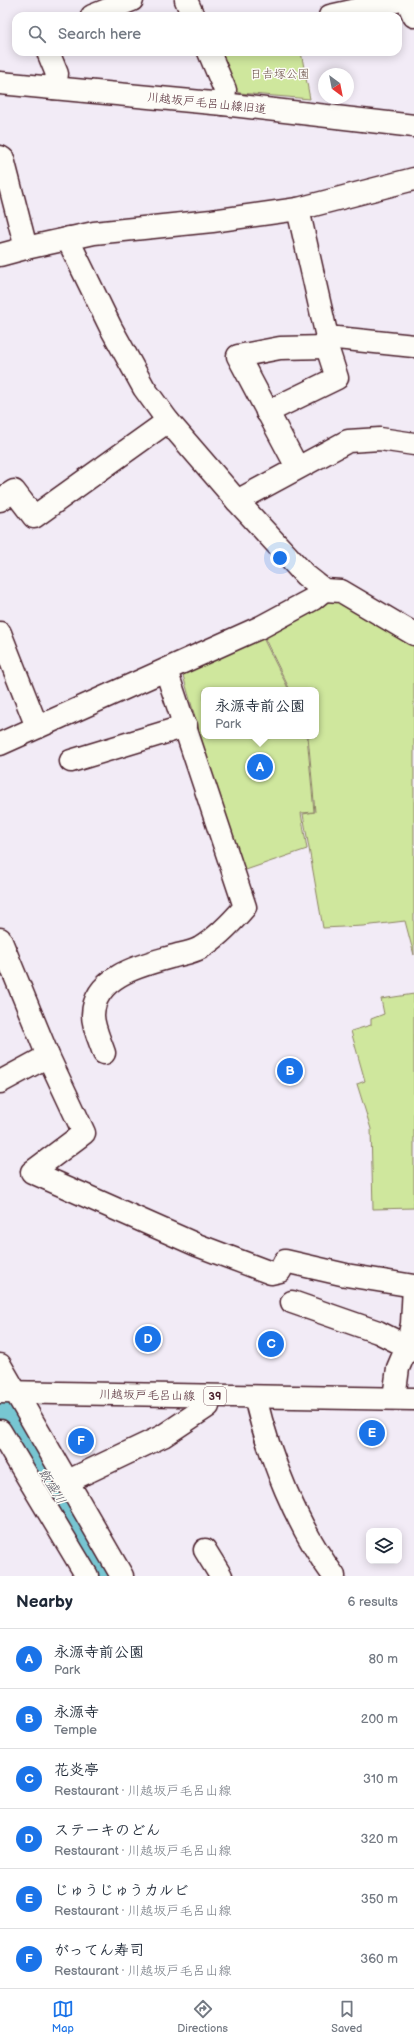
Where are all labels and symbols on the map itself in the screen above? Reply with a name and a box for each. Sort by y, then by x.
park label: 日𠮷塚公園 [250,67,310,82]
north arrow [318,68,354,104]
street label: 川越坂戸毛呂山線旧道 [146,90,267,117]
your location [270,548,290,568]
pin: A [247,752,273,782]
pin: B [277,1056,303,1086]
pin: D [135,1324,161,1354]
pin: C [258,1329,284,1359]
street label: 川越坂戸毛呂山線 [99,1387,195,1404]
road number: 39 [204,1387,226,1405]
pin: E [359,1418,385,1448]
pin: F [68,1426,94,1456]
water label: 飯盛川 [35,1466,69,1507]

